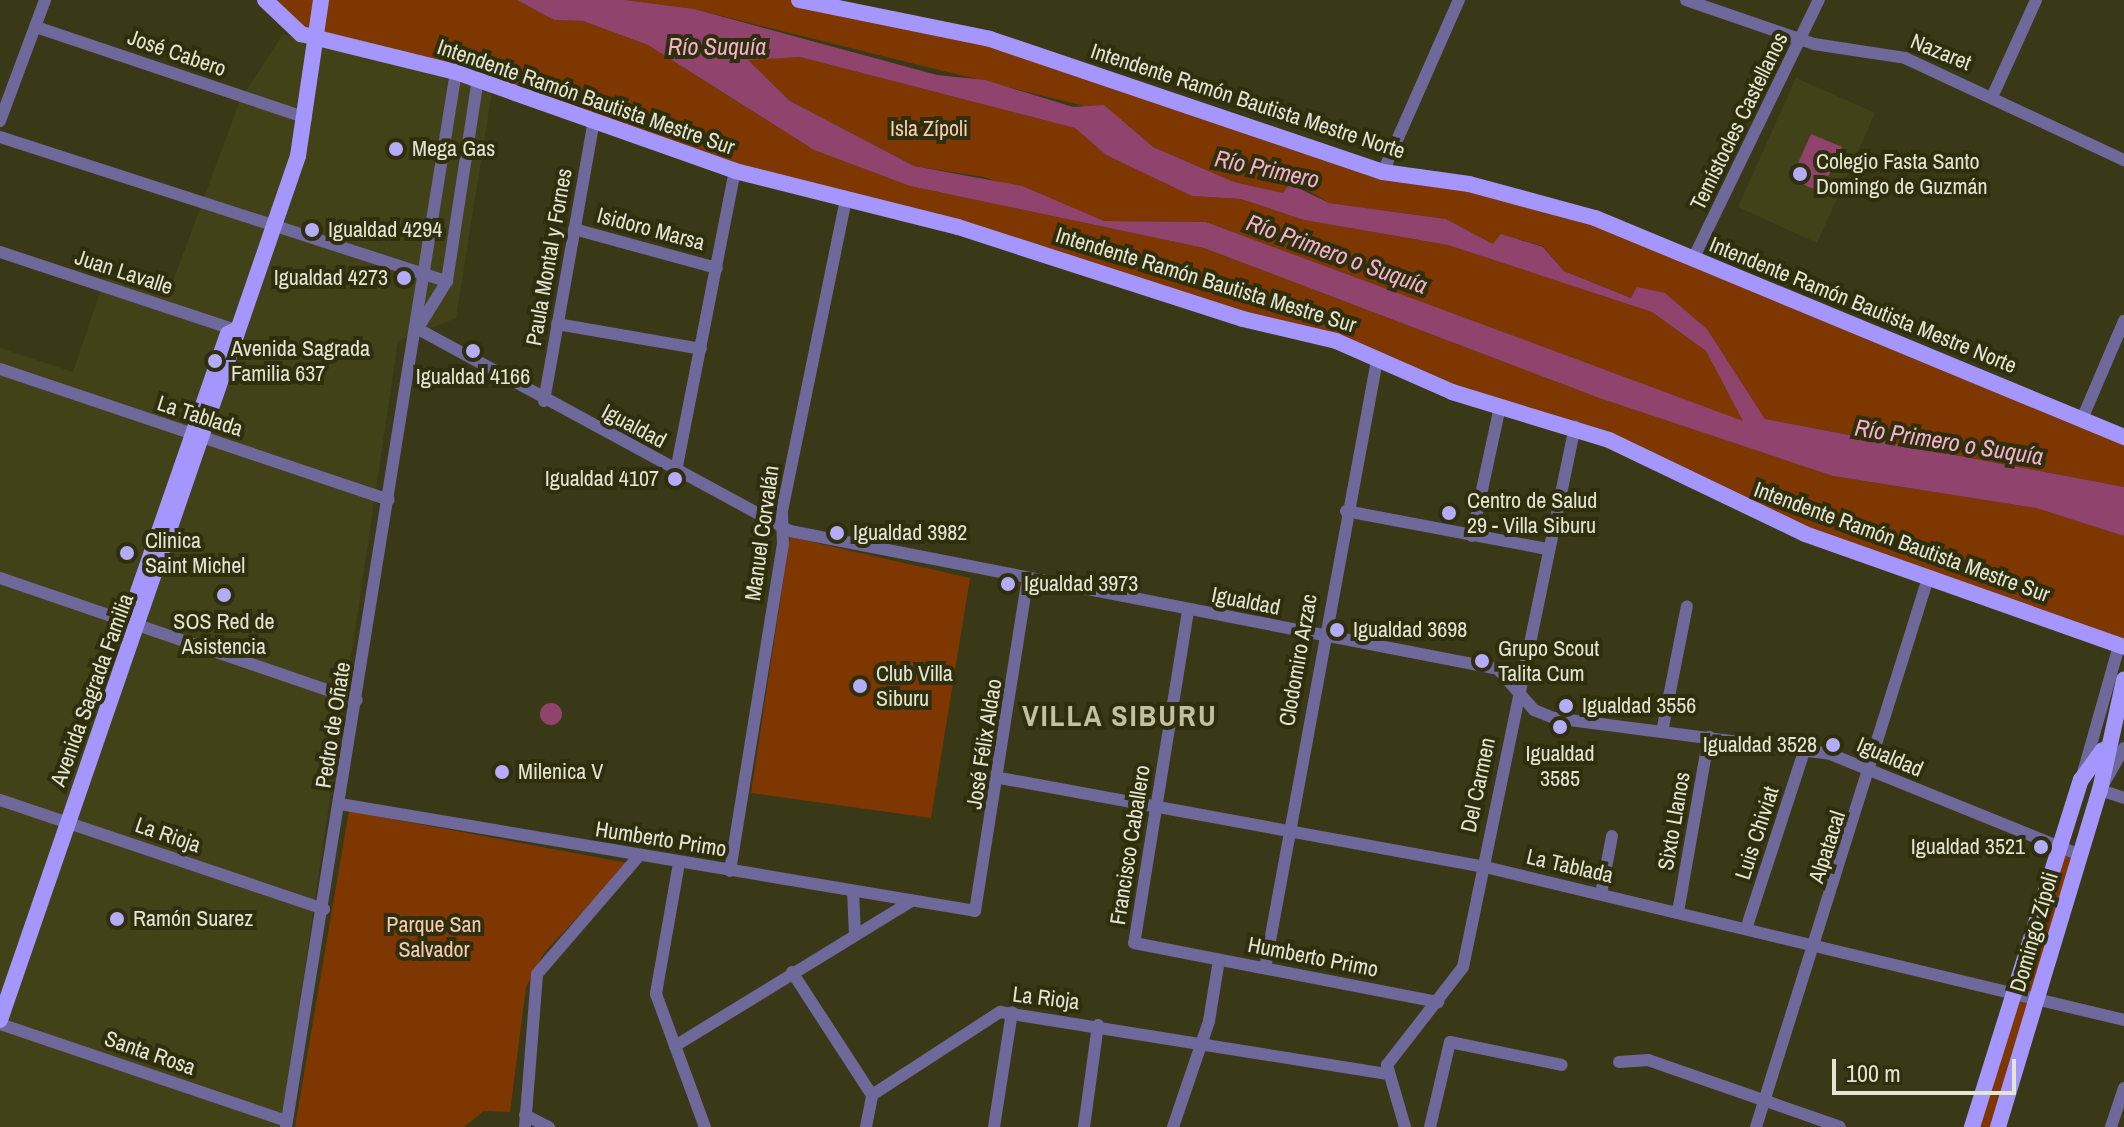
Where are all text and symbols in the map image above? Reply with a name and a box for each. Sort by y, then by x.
street label: José Cabero [124,24,230,82]
street label: Temístocles Castellanos [1685,28,1793,214]
street label: Nazaret [1907,28,1975,76]
water label: Río Suquía [668,33,766,61]
street label: Intendente Ramón Bautista Mestre Sur [434,34,738,160]
street label: Intendente Ramón Bautista Mestre Norte [1088,38,1408,164]
park label: Isla Zípoli [890,116,968,142]
place label: Mega Gas [412,136,495,162]
marker: Mega Gas [387,140,405,158]
water label: Río Primero [1212,144,1322,194]
place label: Colegio Fasta Santo Domingo de Guzmán [1816,148,1987,200]
marker: Colegio Fasta Santo Domingo de Guzmán [1791,165,1809,183]
street label: Paula Montal y Fornes [520,166,578,348]
street label: Isidoro Marsa [594,202,708,256]
water label: Río Primero o Suquía [1243,208,1431,300]
place label: Igualdad 4294 [328,217,442,243]
marker: Igualdad 4294 [303,221,321,239]
street label: Intendente Ramón Bautista Mestre Sur [1053,222,1359,338]
street label: Intendente Ramón Bautista Mestre Norte [1706,231,2020,379]
street label: Juan Lavalle [72,244,176,300]
place label: Igualdad 4273 [274,265,388,291]
marker: Igualdad 4273 [395,269,413,287]
place label: Avenida Sagrada Familia 637 [231,335,370,386]
marker: Igualdad 4166 [464,342,482,360]
marker: Avenida Sagrada Familia 637 [206,352,224,370]
place label: Igualdad 4166 [416,364,530,390]
street label: La Tablada [154,390,246,442]
street label: Igualdad [597,398,671,454]
water label: Río Primero o Suquía [1853,413,2045,471]
street label: Manuel Corvalán [739,464,785,602]
place label: Igualdad 4107 [545,466,659,492]
marker: Igualdad 4107 [666,470,684,488]
street label: Intendente Ramón Bautista Mestre Sur [1750,476,2054,608]
place label: Centro de Salud 29 - Villa Siburu [1467,487,1597,538]
marker: Centro de Salud 29 - Villa Siburu [1438,502,1460,524]
place label: Igualdad 3982 [853,520,967,546]
marker: Igualdad 3982 [828,524,846,542]
place label: Clinica Saint Michel [145,527,245,578]
marker: Clinica Saint Michel [116,542,138,564]
place label: Igualdad 3973 [1024,571,1138,597]
marker: Igualdad 3973 [999,575,1017,593]
street label: Igualdad [1210,581,1282,621]
marker: SOS Red de Asistencia [215,586,233,604]
street label: Avenida Sagrada Familia [45,590,139,790]
street label: Clodomiro Arzac [1273,592,1323,728]
place label: SOS Red de Asistencia [173,608,275,660]
place label: Igualdad 3698 [1353,617,1467,643]
marker: Igualdad 3698 [1328,621,1346,639]
place label: Grupo Scout Talita Cum [1498,635,1599,686]
marker: Grupo Scout Talita Cum [1473,652,1491,670]
street label: Pedro de Oñate [310,660,356,790]
place label: Club Villa Siburu [876,660,953,712]
marker: Club Villa Siburu [851,677,869,695]
street label: José Félix Aldao [961,677,1007,811]
place label: Igualdad 3556 [1582,693,1696,719]
district label: VILLA SIBURU [1022,697,1218,733]
marker: Igualdad 3556 [1557,697,1575,715]
marker: Igualdad 3585 [1551,718,1569,736]
street label: Igualdad [1853,731,1927,783]
place label: Igualdad 3528 [1703,732,1817,758]
street label: Del Carmen [1455,735,1501,835]
marker: Igualdad 3528 [1824,736,1842,754]
place label: Igualdad 3585 [1525,740,1595,792]
place label: Milenica V [518,759,603,785]
marker: Milenica V [493,763,511,781]
street label: Francisco Caballero [1104,763,1156,927]
street label: Sixto Llanos [1652,770,1696,872]
street label: Luis Chiviat [1730,783,1784,883]
street label: Alpatacal [1803,808,1851,886]
street label: La Rioja [132,812,204,858]
street label: Humberto Primo [594,816,728,862]
place label: Igualdad 3521 [1911,834,2025,860]
marker: Igualdad 3521 [2032,838,2050,856]
street label: La Tablada [1524,843,1616,889]
street label: Domingo Zípoli [2004,869,2064,995]
place label: Ramón Suarez [133,906,253,932]
marker: Ramón Suarez [108,910,126,928]
park label: Parque San Salvador [386,911,482,962]
street label: Humberto Primo [1246,931,1380,983]
street label: La Rioja [1011,981,1081,1015]
street label: Santa Rosa [101,1025,199,1081]
scale bar [1836,1043,2020,1093]
text: 100 m [1846,1057,1901,1089]

